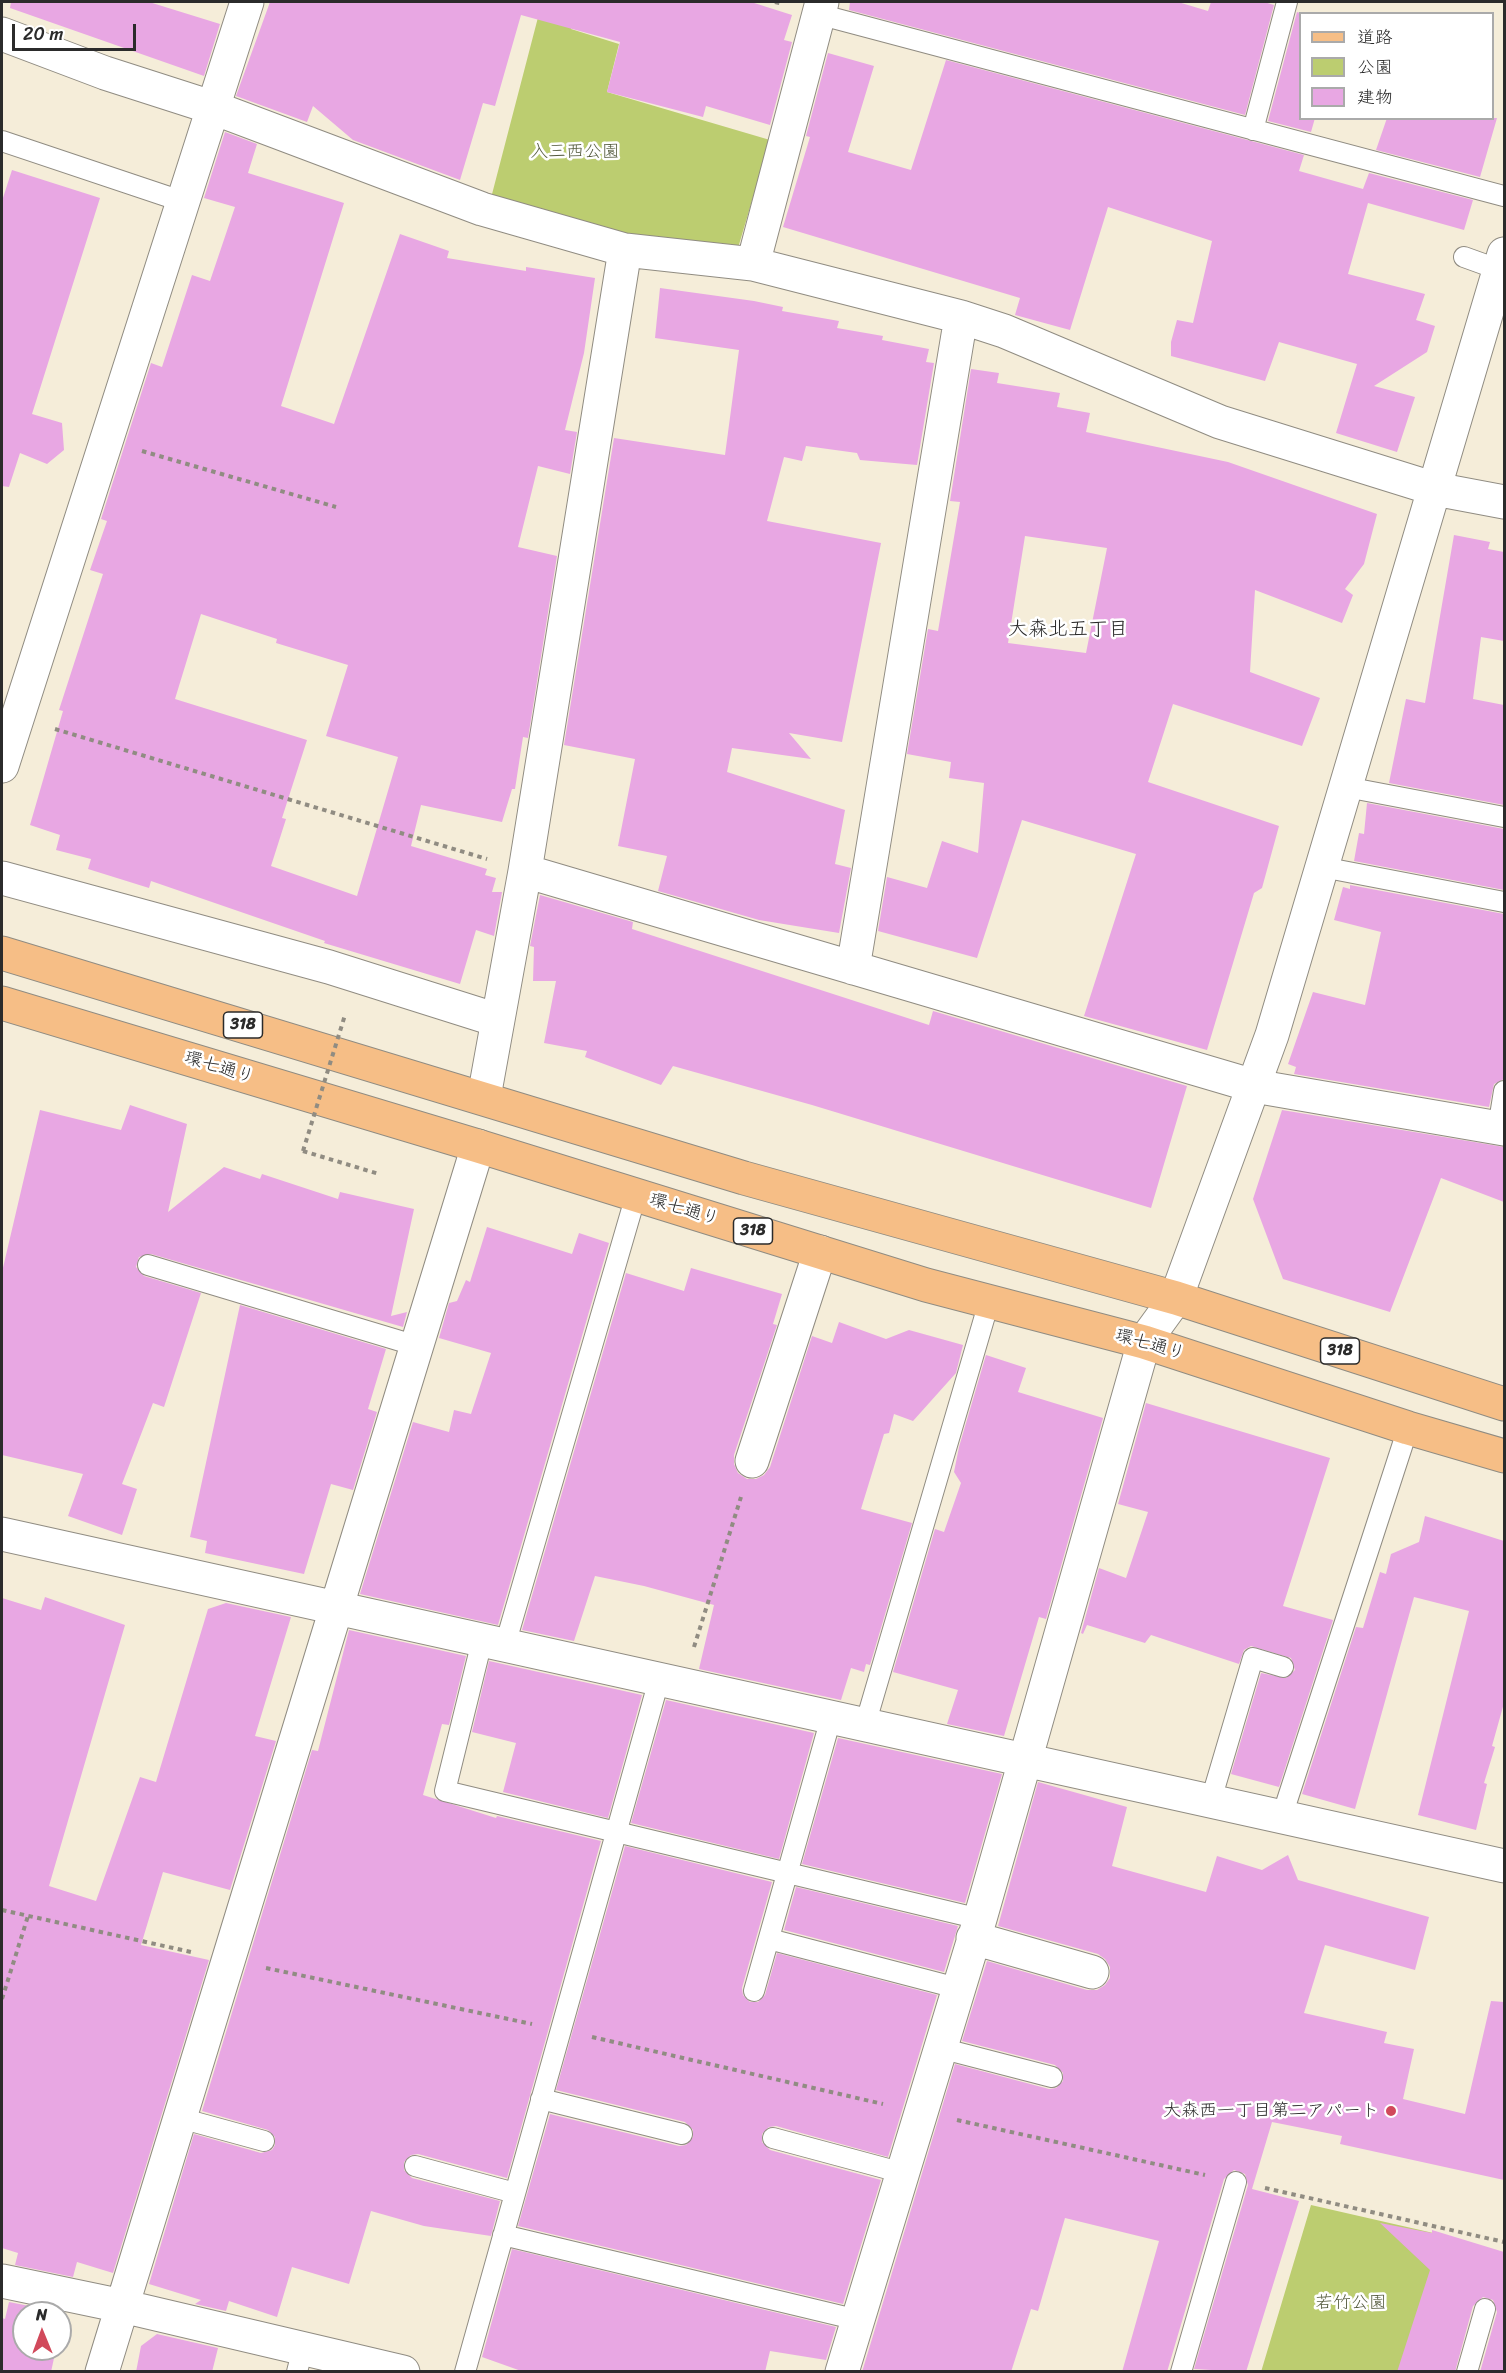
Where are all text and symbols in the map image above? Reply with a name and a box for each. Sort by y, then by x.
scale bar [15,12,140,50]
legend [1299,12,1494,120]
text: 20 m [23,18,63,50]
text: 道路 [1357,21,1393,53]
text: 公園 [1357,51,1393,83]
text: 建物 [1357,81,1393,113]
park label: 入三西公園 [530,141,620,163]
district label: 大森北五丁目 [1008,618,1128,642]
road number: 318 [224,1012,262,1038]
street label: 環七通り [181,1047,257,1089]
street label: 環七通り [646,1189,722,1231]
road number: 318 [734,1218,772,1244]
street label: 環七通り [1112,1325,1188,1365]
road number: 318 [1320,1338,1360,1364]
place label: 大森西一丁目第二アパート [1163,2100,1379,2122]
marker: 大森西一丁目第二アパート [1384,2104,1398,2118]
park label: 若竹公園 [1315,2292,1387,2314]
text: N [36,2300,48,2329]
north arrow [12,2301,72,2361]

